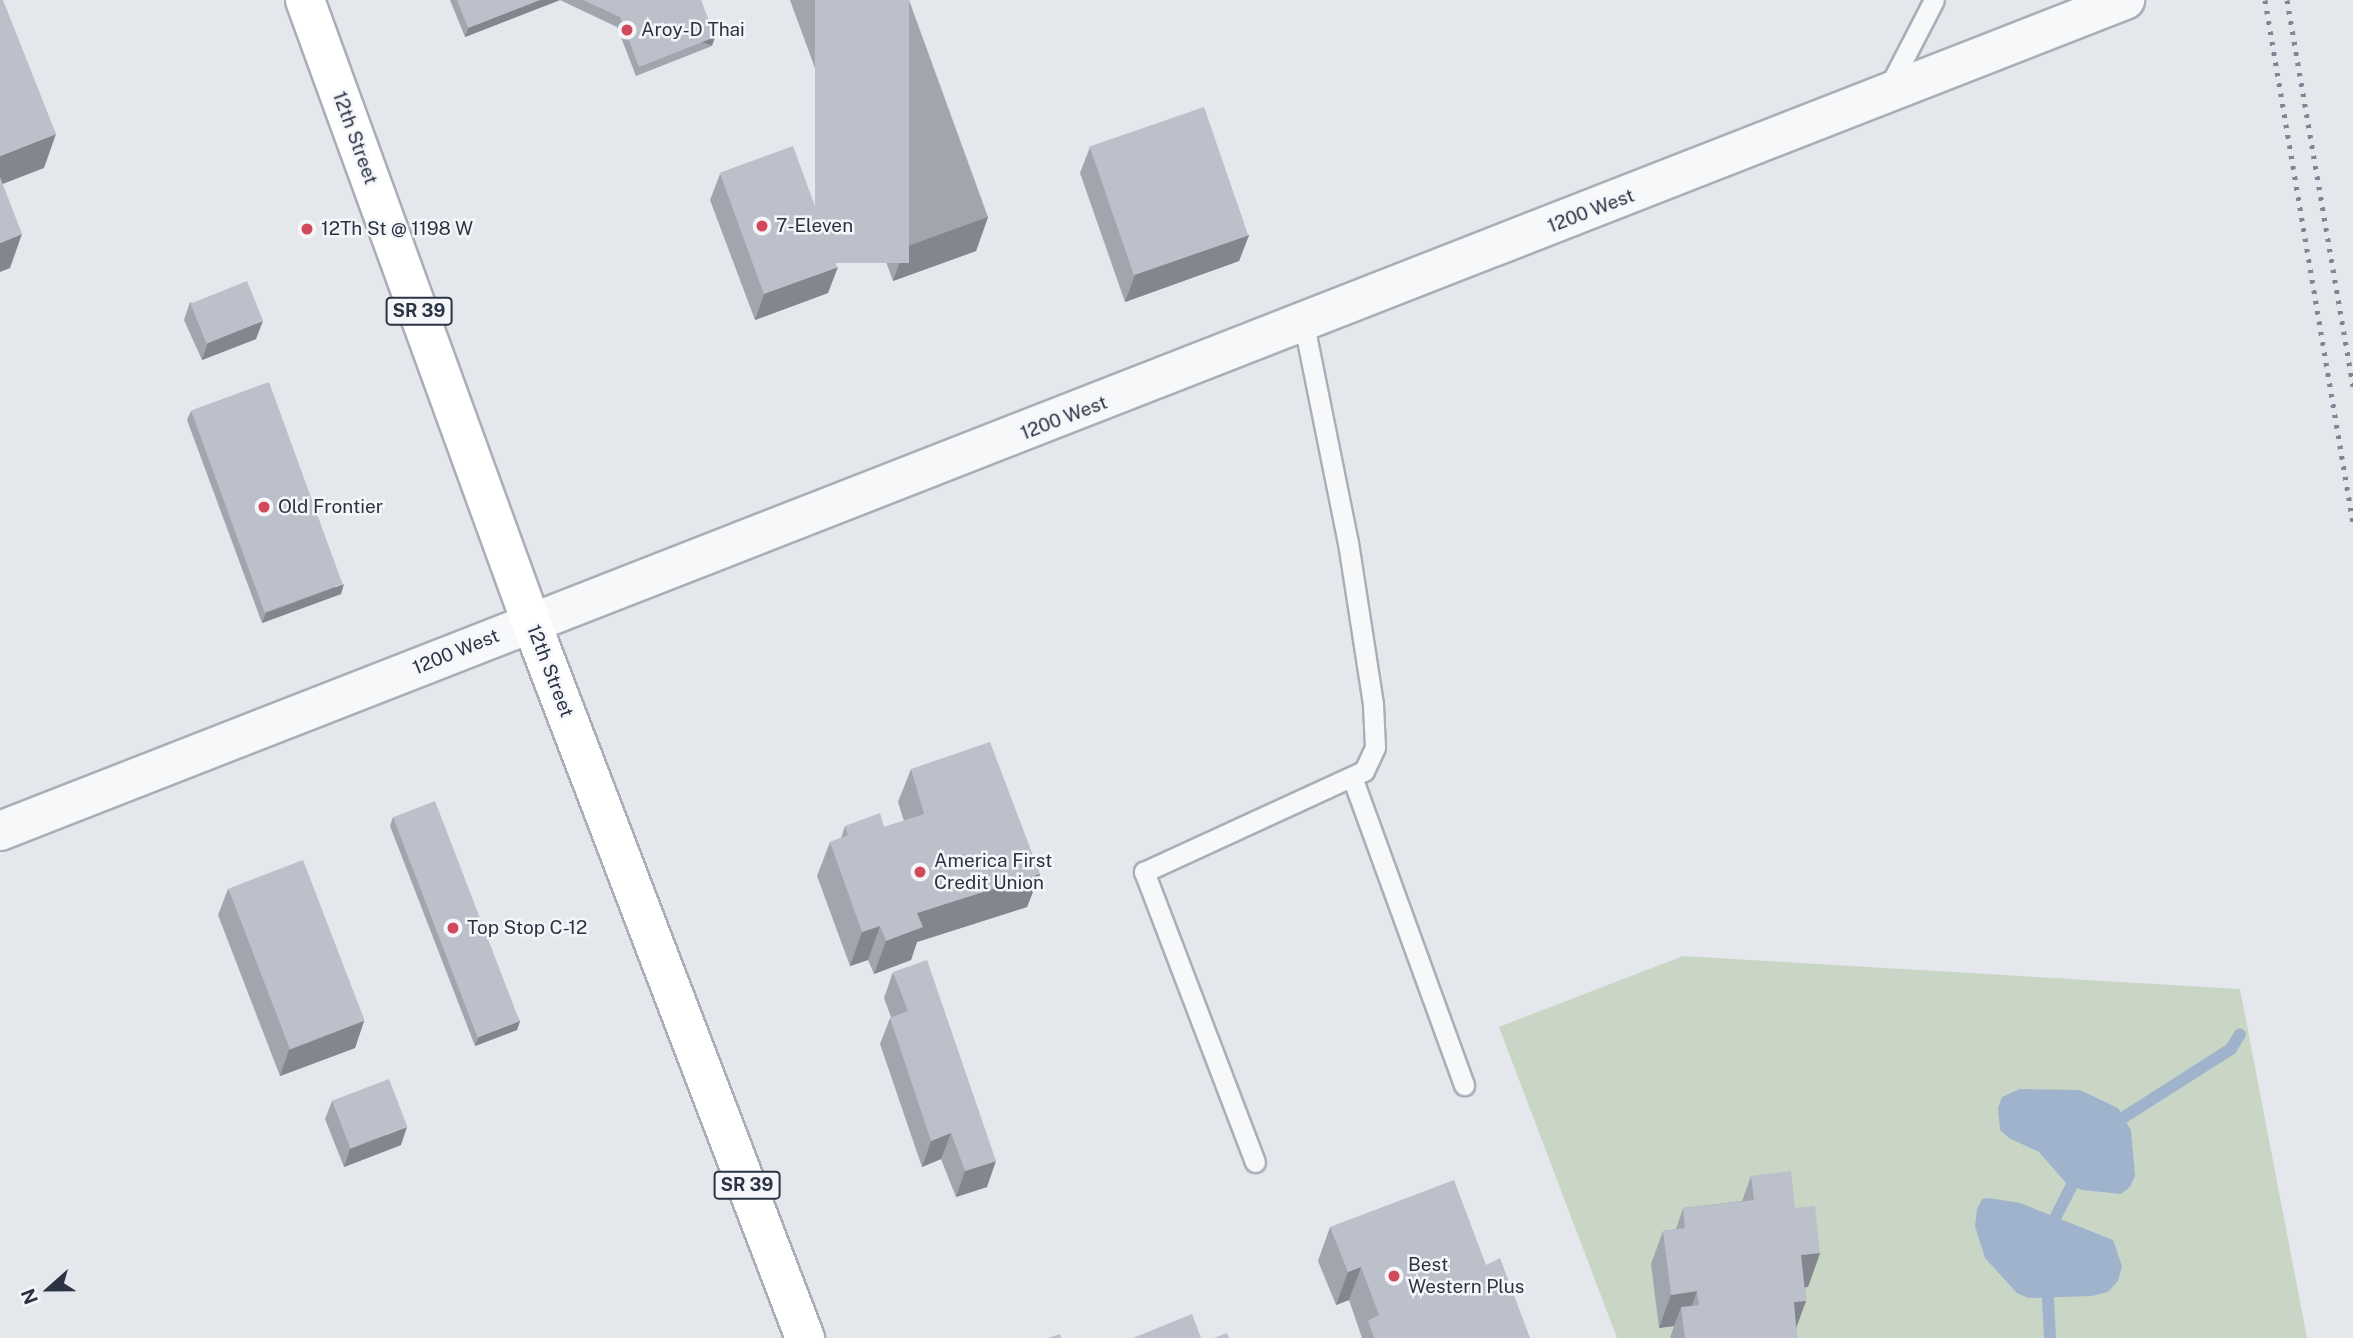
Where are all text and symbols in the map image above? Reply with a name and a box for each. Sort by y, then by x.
place label: Aroy-D Thai [641,19,745,41]
marker: Aroy-D Thai [619,22,635,38]
street label: 12th Street [328,88,382,188]
street label: 1200 West [1544,184,1638,238]
place label: 7-Eleven [776,215,853,237]
place label: 12Th St @ 1198 W [321,218,474,240]
marker: 7-Eleven [754,218,770,234]
marker: 12Th St @ 1198 W [299,221,315,237]
road number: SR 39 [384,296,454,326]
street label: 1200 West [1017,391,1111,445]
place label: Old Frontier [278,496,383,518]
marker: Old Frontier [256,499,272,515]
street label: 12th Street [522,621,578,721]
street label: 1200 West [409,624,503,680]
place label: America First Credit Union [934,850,1052,894]
marker: America First Credit Union [912,864,928,880]
place label: Top Stop C-12 [467,917,588,939]
marker: Top Stop C-12 [445,920,461,936]
road number: SR 39 [712,1170,782,1200]
north arrow [14,1254,84,1324]
place label: Best Western Plus [1408,1254,1524,1298]
marker: Best Western Plus [1386,1268,1402,1284]
text: N [16,1286,42,1307]

